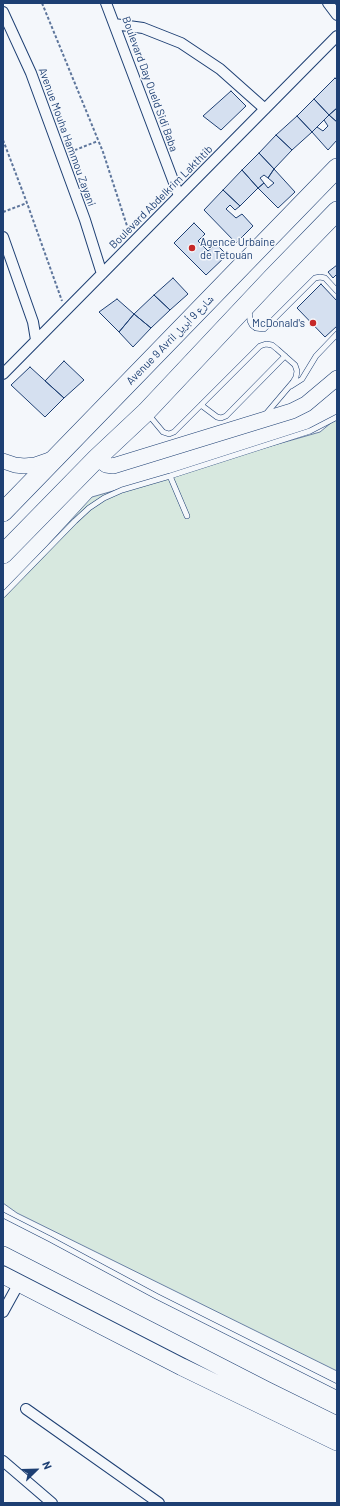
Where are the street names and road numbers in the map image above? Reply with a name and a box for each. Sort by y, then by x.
street label: Boulevard Day Oueld Sidi Baba [119,14,181,154]
street label: Avenue Mouha Hammou Zayani [36,66,98,208]
street label: Boulevard Abdelkrim Lakthtib [107,143,215,251]
street label: Avenue 9 Avril شارع 9 أبريل [124,292,216,388]

